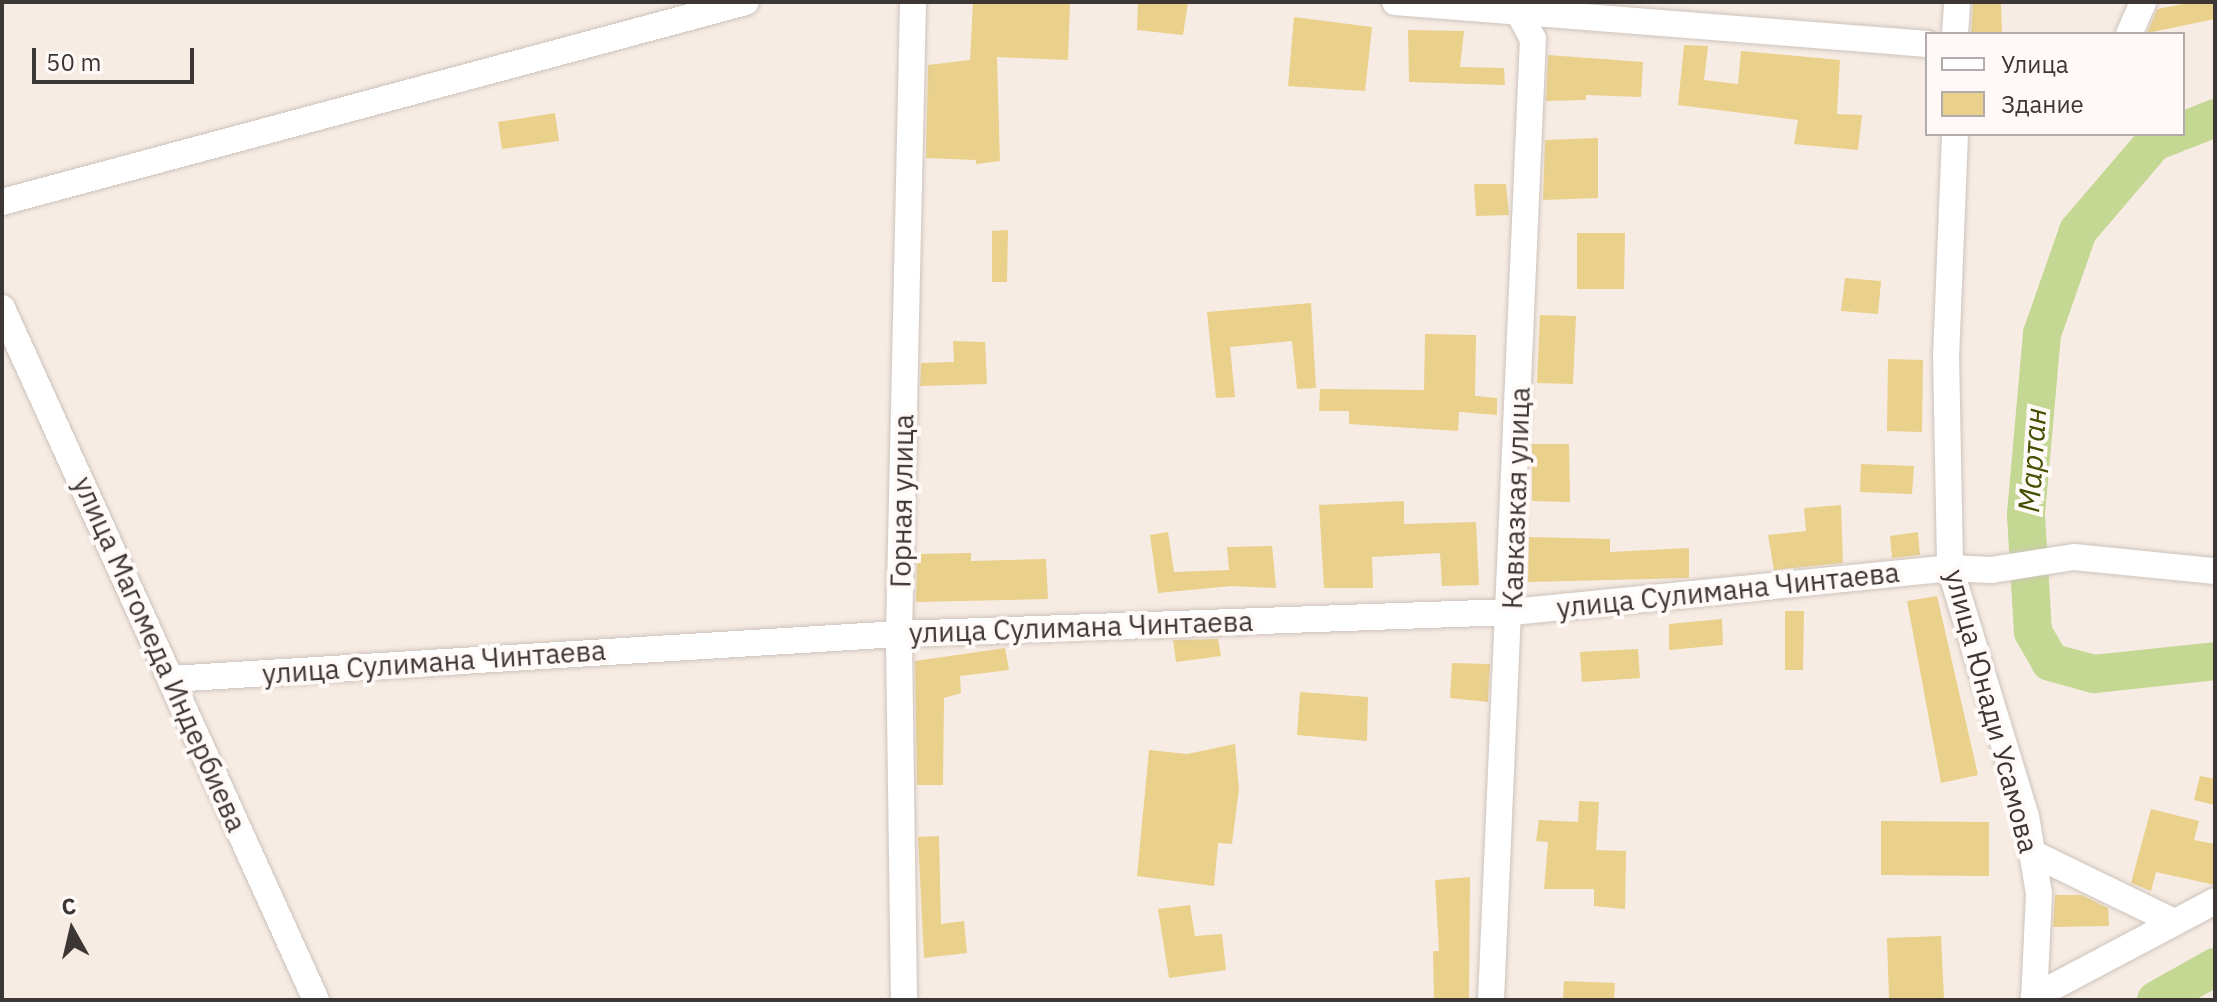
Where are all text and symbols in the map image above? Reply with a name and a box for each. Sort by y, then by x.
scale bar [36,32,198,82]
legend [1925,32,2185,136]
text: 50 m [46,46,101,78]
text: Улица [2001,48,2069,80]
text: Здание [2001,88,2084,120]
street label: Кавказкая улица [1495,386,1537,610]
water label: Мартан [2010,406,2054,514]
street label: Горная улица [884,414,920,588]
street label: улица Магомеда Индербиева [66,471,254,837]
street label: улица Сулимана Чинтаева [1555,555,1901,625]
street label: улица Юнади Усамова [1938,566,2046,856]
street label: улица Сулимана Чинтаева [908,604,1254,650]
street label: улица Сулимана Чинтаева [261,633,607,691]
north arrow [32,890,112,970]
text: С [59,890,78,921]

